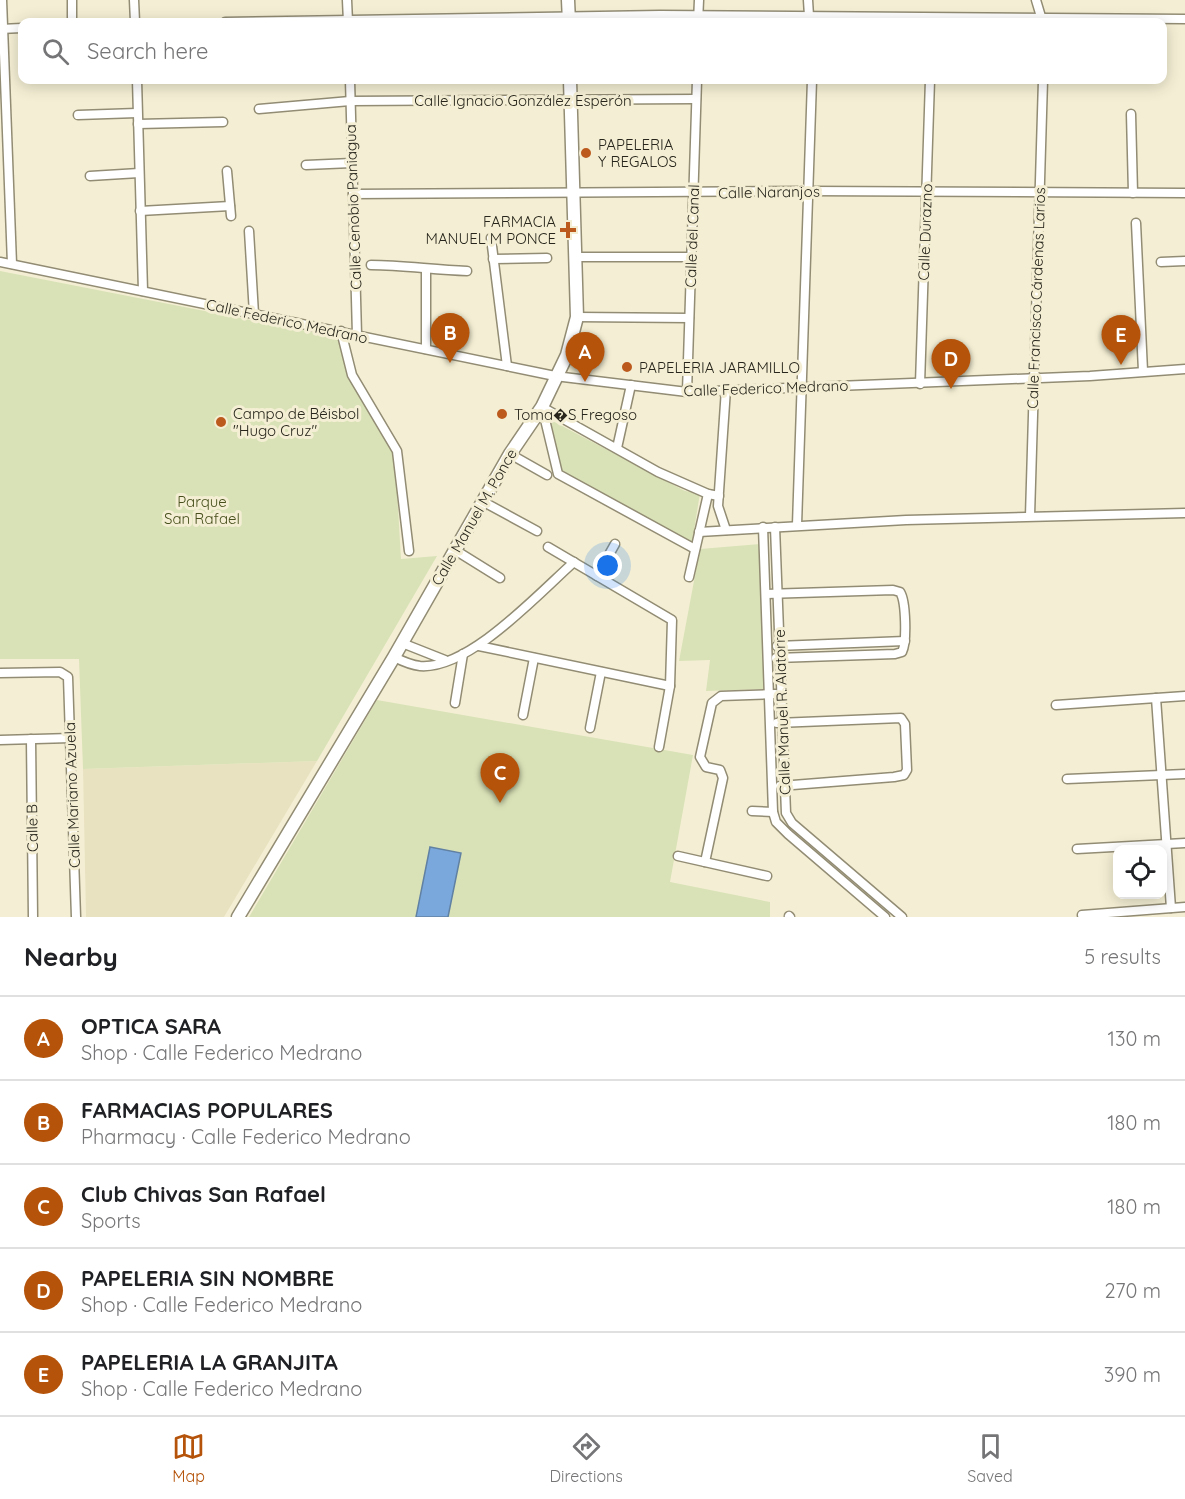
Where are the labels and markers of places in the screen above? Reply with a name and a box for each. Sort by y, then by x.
place label: PAPELERIA Y REGALOS [598,135,677,171]
marker: PAPELERIA Y REGALOS [579,146,593,160]
place label: FARMACIA MANUEL M PONCE [426,212,556,248]
marker: FARMACIA MANUEL M PONCE [561,223,575,237]
pin: B [430,314,470,363]
pin: E [1102,316,1140,365]
pin: A [566,332,604,382]
pin: D [932,340,970,389]
place label: PAPELERIA JARAMILLO [639,358,800,377]
marker: PAPELERIA JARAMILLO [620,360,634,374]
place label: Campo de Béisbol "Hugo Cruz" [233,404,360,440]
place label: Toma�S Fregoso [514,405,637,424]
marker: Toma�S Fregoso [495,407,509,421]
marker: Campo de Béisbol "Hugo Cruz" [214,415,228,429]
pin: C [480,754,520,803]

